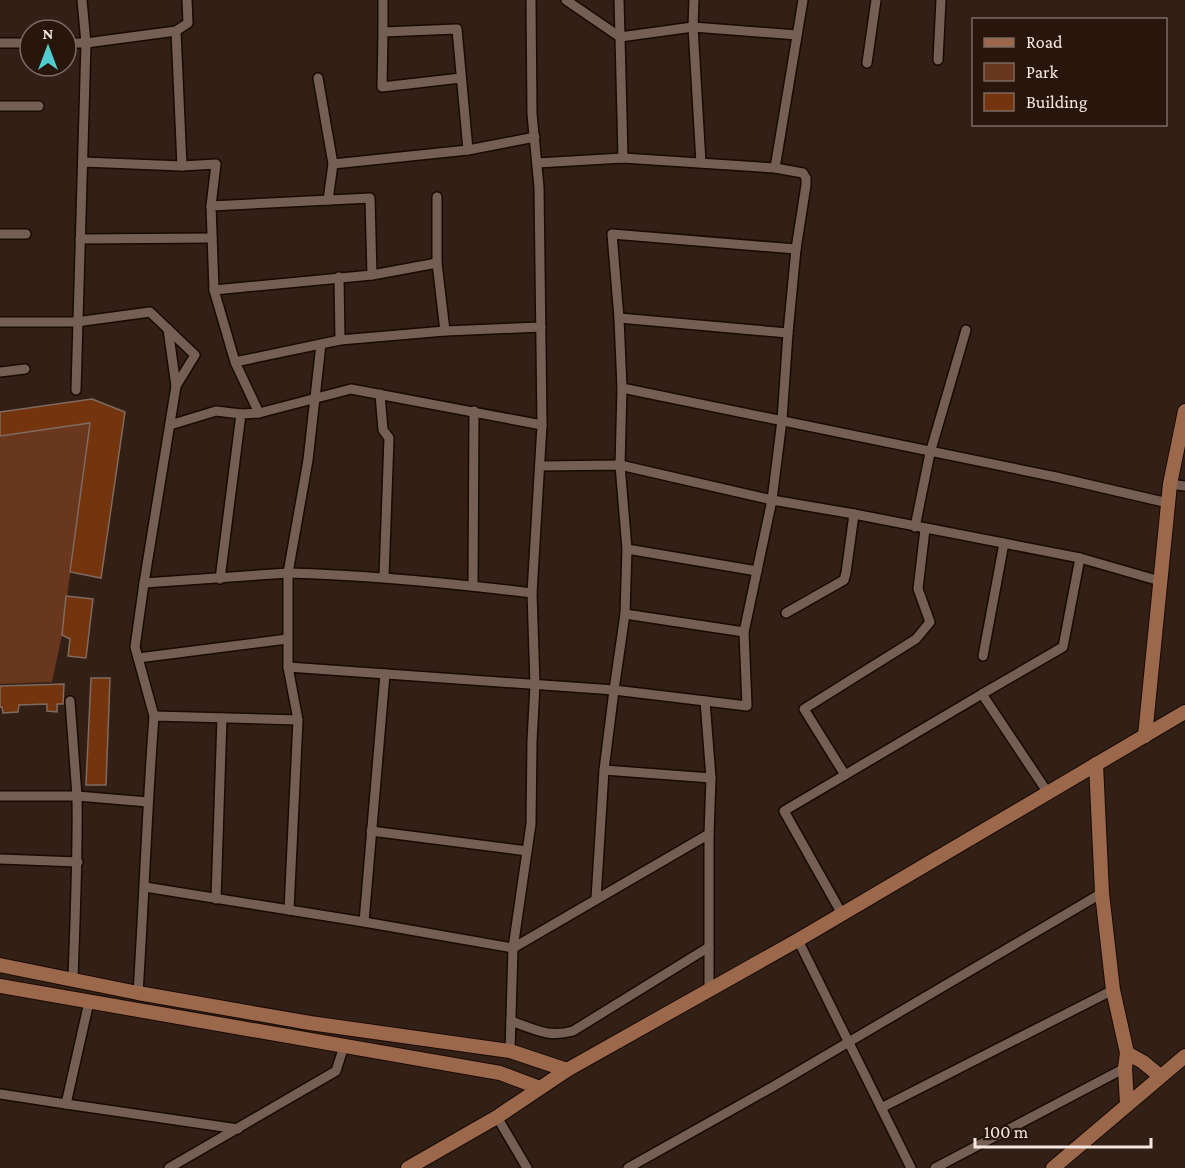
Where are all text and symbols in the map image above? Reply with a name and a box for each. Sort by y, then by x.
north arrow [18,18,78,78]
legend [972,18,1167,126]
text: N [43,25,54,42]
text: Road [1026,32,1063,52]
text: Park [1026,62,1058,82]
text: Building [1026,92,1088,112]
scale bar [975,1111,1150,1149]
text: 100 m [984,1122,1029,1142]

